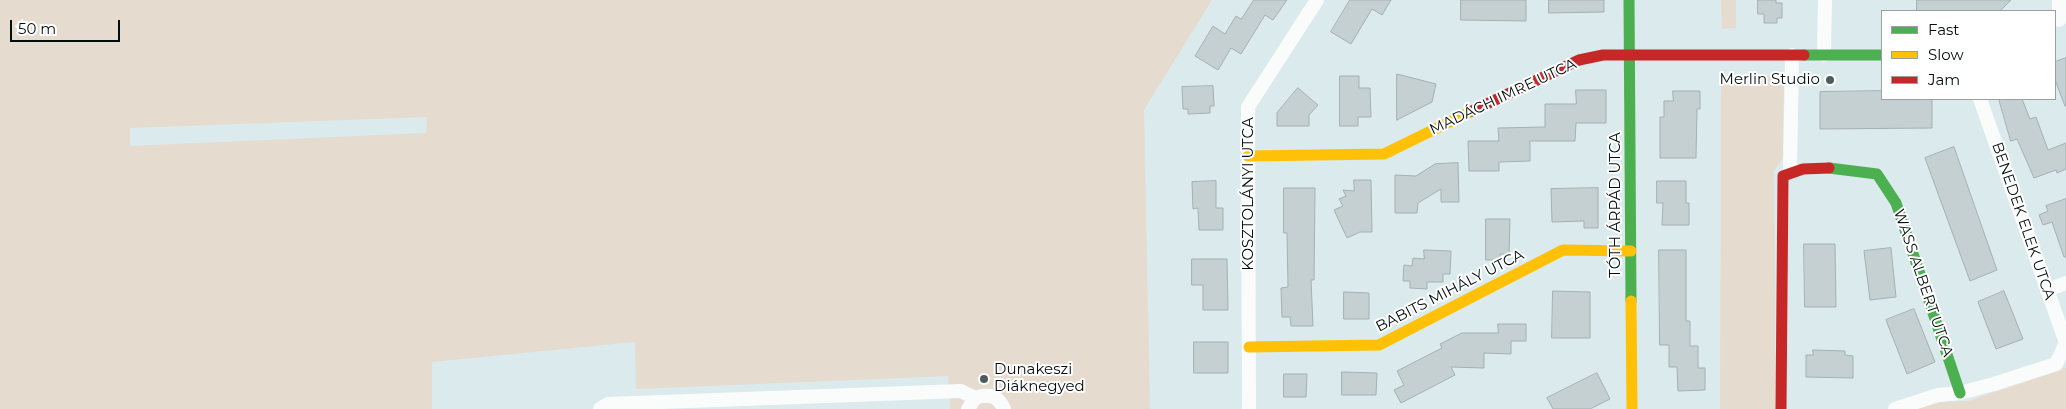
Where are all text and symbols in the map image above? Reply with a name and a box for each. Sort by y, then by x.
scale bar [12,10,122,42]
legend [1881,10,2056,100]
text: 50 m [18,19,56,38]
text: Fast [1928,20,1959,39]
text: Slow [1928,45,1964,64]
street label: MADÁCH IMRE UTCA [1427,55,1579,139]
text: Jam [1928,70,1960,89]
place label: Merlin Studio [1720,71,1820,89]
marker: Merlin Studio [1824,74,1836,86]
street label: KOSZTOLÁNYI UTCA [1240,117,1258,271]
street label: TÓTH ÁRPÁD UTCA [1607,132,1625,278]
street label: BENEDEK ELEK UTCA [1988,140,2058,302]
street label: WASS ALBERT UTCA [1889,207,1957,359]
street label: BABITS MIHÁLY UTCA [1373,246,1527,336]
place label: Dunakeszi Diáknegyed [994,361,1085,396]
marker: Dunakeszi Diáknegyed [978,373,990,385]

